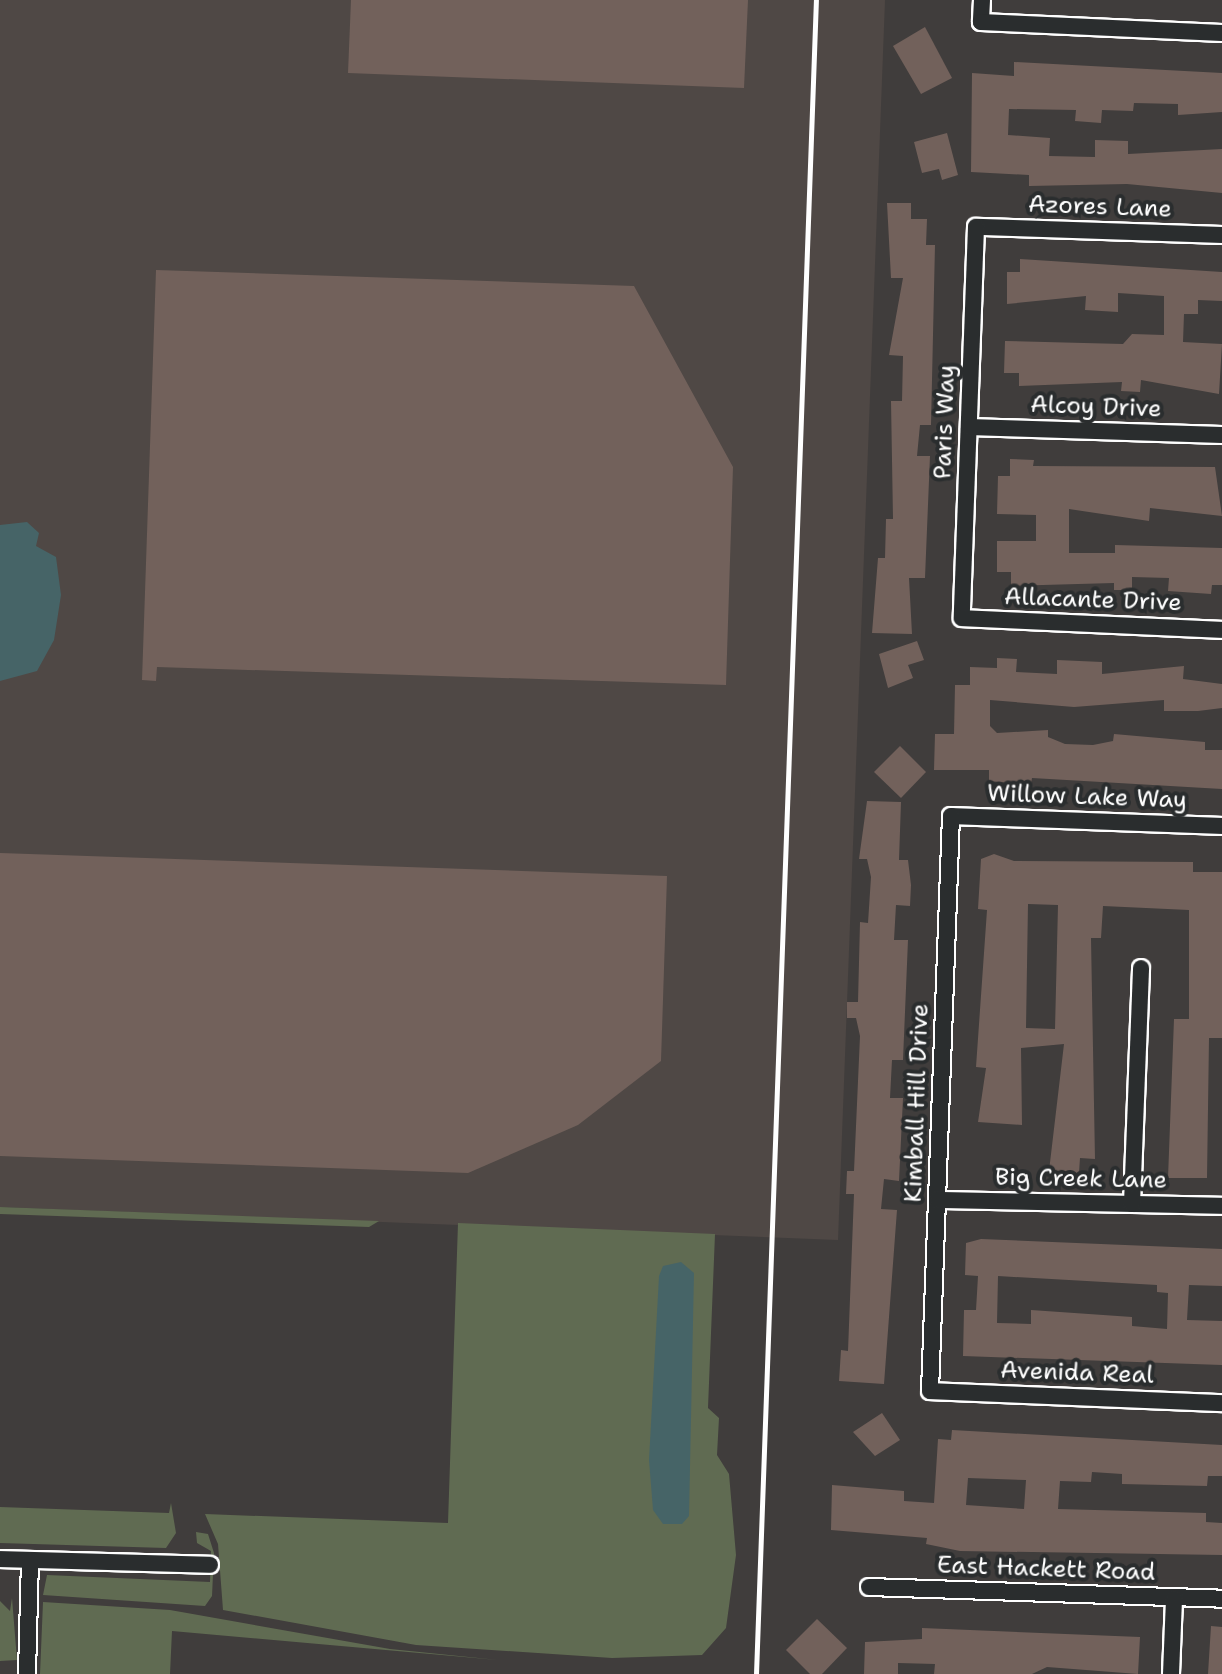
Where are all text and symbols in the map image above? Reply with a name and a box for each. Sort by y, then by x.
street label: Azores Lane [1028,190,1172,224]
street label: Paris Way [929,364,961,480]
street label: Alcoy Drive [1030,390,1162,424]
street label: Allacante Drive [1004,583,1182,617]
street label: Willow Lake Way [987,779,1187,815]
street label: Kimball Hill Drive [899,1003,935,1203]
street label: Big Creek Lane [995,1163,1167,1195]
street label: Avenida Real [1000,1356,1154,1390]
street label: East Hackett Road [936,1551,1156,1587]

